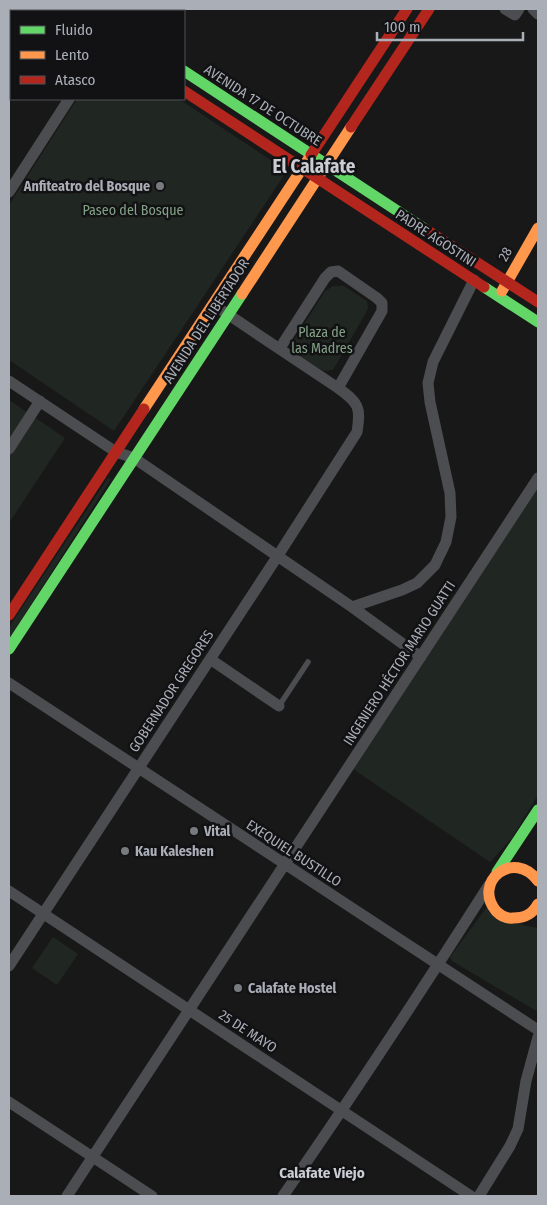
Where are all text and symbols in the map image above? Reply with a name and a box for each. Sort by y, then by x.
legend [10,10,185,100]
scale bar [377,10,523,42]
text: 100 m [384,18,421,36]
text: Fluido [55,21,93,39]
text: Lento [55,46,89,64]
street label: AVENIDA 17 DE OCTUBRE [201,61,325,150]
text: Atasco [55,71,95,89]
district label: El Calafate [273,155,356,178]
place label: Anfiteatro del Bosque [23,178,150,195]
marker: Anfiteatro del Bosque [154,180,166,192]
park label: Paseo del Bosque [82,202,184,219]
street label: PADRE AGOSTINI [392,206,479,271]
street label: 28 [495,244,516,264]
street label: AVENIDA DEL LIBERTADOR [160,256,253,387]
park label: Plaza de las Madres [291,324,353,357]
street label: INGENIERO HÉCTOR MARIO GUATTI [339,577,459,749]
street label: GOBERNADOR GREGORES [126,627,217,756]
street label: EXEQUIEL BUSTILLO [243,816,345,891]
place label: Vital [203,823,231,840]
marker: Vital [188,825,200,837]
place label: Kau Kaleshen [135,843,214,860]
marker: Kau Kaleshen [119,845,131,857]
place label: Calafate Hostel [248,980,336,997]
marker: Calafate Hostel [232,982,244,994]
street label: 25 DE MAYO [215,1006,280,1057]
district label: Calafate Viejo [279,1164,365,1182]

